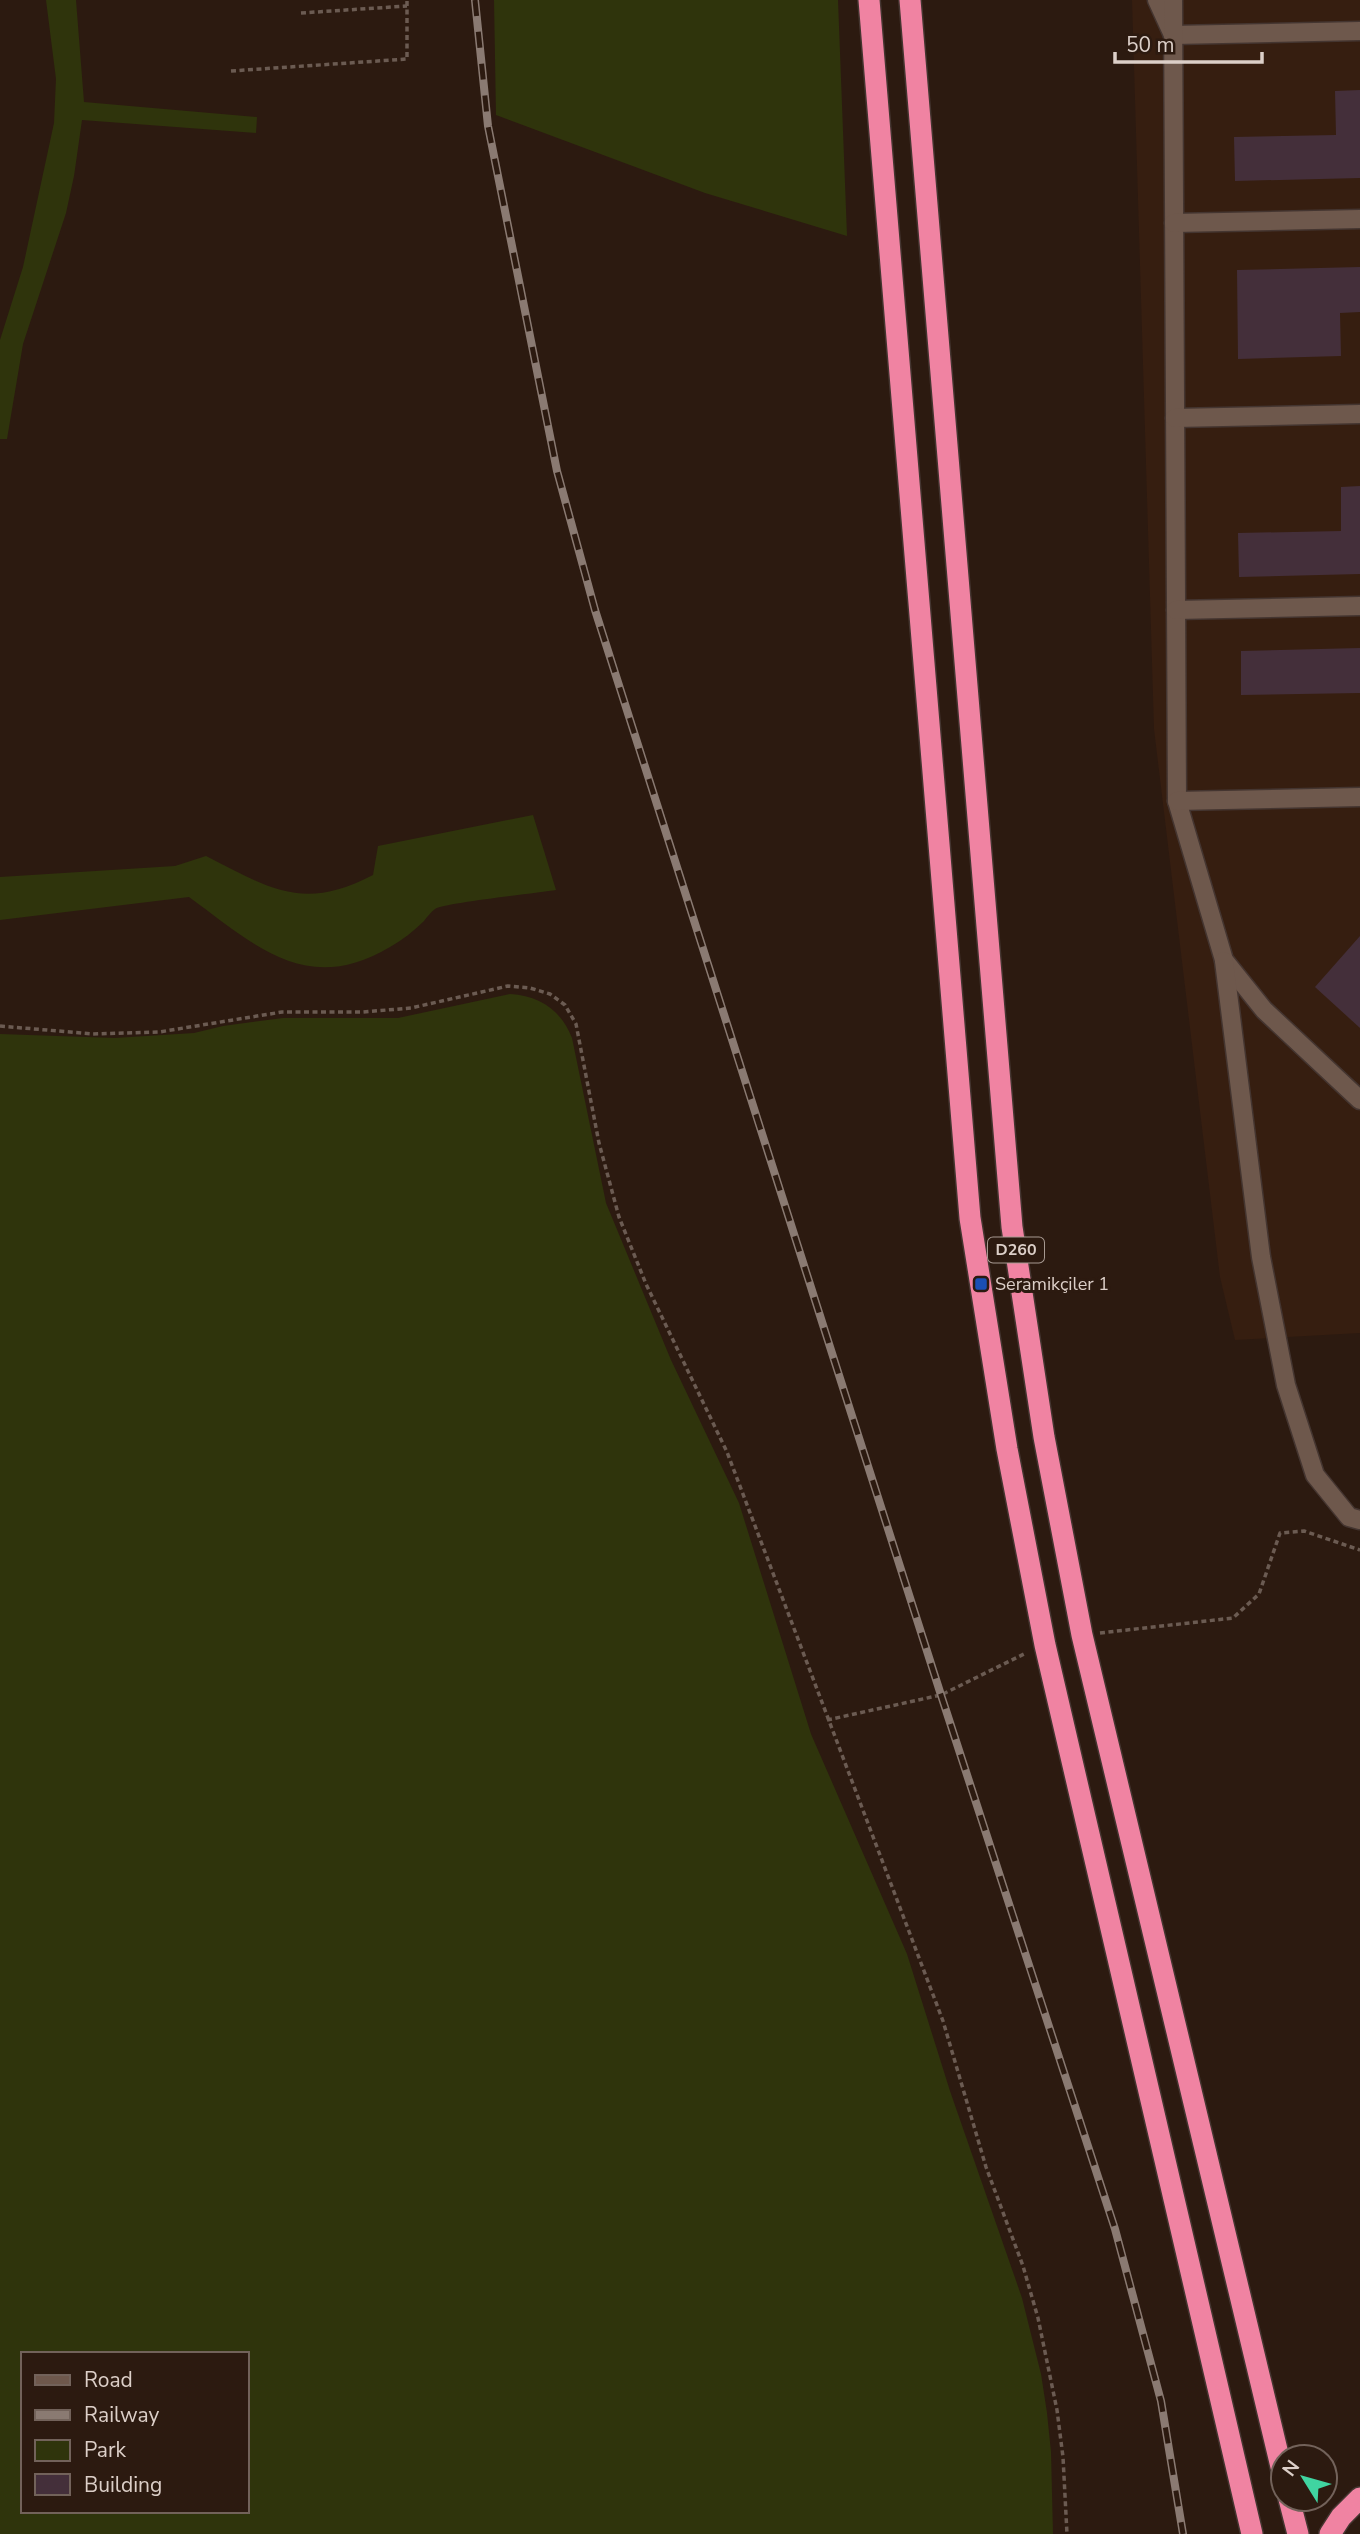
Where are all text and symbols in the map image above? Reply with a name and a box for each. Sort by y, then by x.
scale bar [1115,21,1262,65]
text: 50 m [1126,31,1175,59]
road number: D260 [988,1238,1044,1262]
place label: Seramikçiler 1 [995,1272,1109,1296]
marker: Seramikçiler 1 [973,1276,989,1292]
legend [21,2352,248,2513]
text: Road [84,2366,133,2394]
text: Railway [84,2401,159,2429]
text: Park [84,2436,126,2464]
north arrow [1269,2443,1339,2513]
text: N [1277,2455,1306,2482]
text: Building [84,2471,162,2499]

